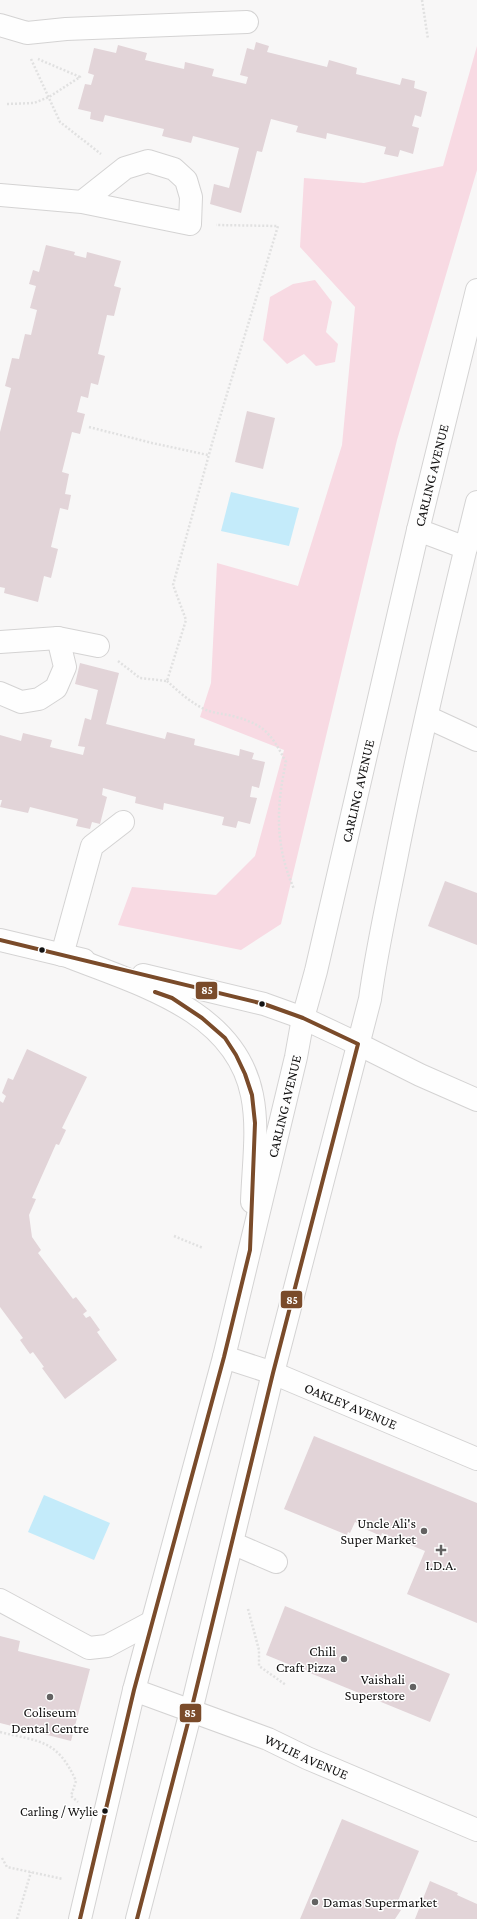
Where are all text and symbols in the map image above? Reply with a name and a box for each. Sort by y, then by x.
street label: CARLING AVENUE [411,422,452,528]
street label: CARLING AVENUE [338,738,377,844]
unlabelled marker [37,945,47,955]
line badge: 85 [195,981,218,1000]
text: 85 [201,984,213,996]
unlabelled marker [257,999,267,1009]
street label: CARLING AVENUE [264,1053,304,1159]
line badge: 85 [280,1290,303,1309]
text: 85 [286,1294,298,1306]
street label: OAKLEY AVENUE [302,1379,400,1433]
place label: Uncle Ali's Super Market [341,1515,416,1547]
marker: Uncle Ali's Super Market [419,1526,429,1536]
marker: I.D.A. [436,1545,446,1555]
place label: I.D.A. [426,1557,456,1573]
place label: Chili Craft Pizza [276,1643,337,1675]
marker: Chili Craft Pizza [339,1654,349,1664]
place label: Vaishali Superstore [345,1671,405,1703]
marker: Vaishali Superstore [408,1682,418,1692]
marker: Coliseum Dental Centre [45,1692,55,1702]
line badge: 85 [179,1703,202,1723]
place label: Coliseum Dental Centre [11,1704,89,1736]
text: 85 [184,1707,196,1719]
street label: WYLIE AVENUE [262,1731,351,1783]
place label: Carling / Wylie [20,1804,98,1819]
marker: Carling / Wylie [100,1806,110,1816]
place label: Damas Supermarket [323,1894,437,1910]
marker: Damas Supermarket [310,1897,320,1907]

